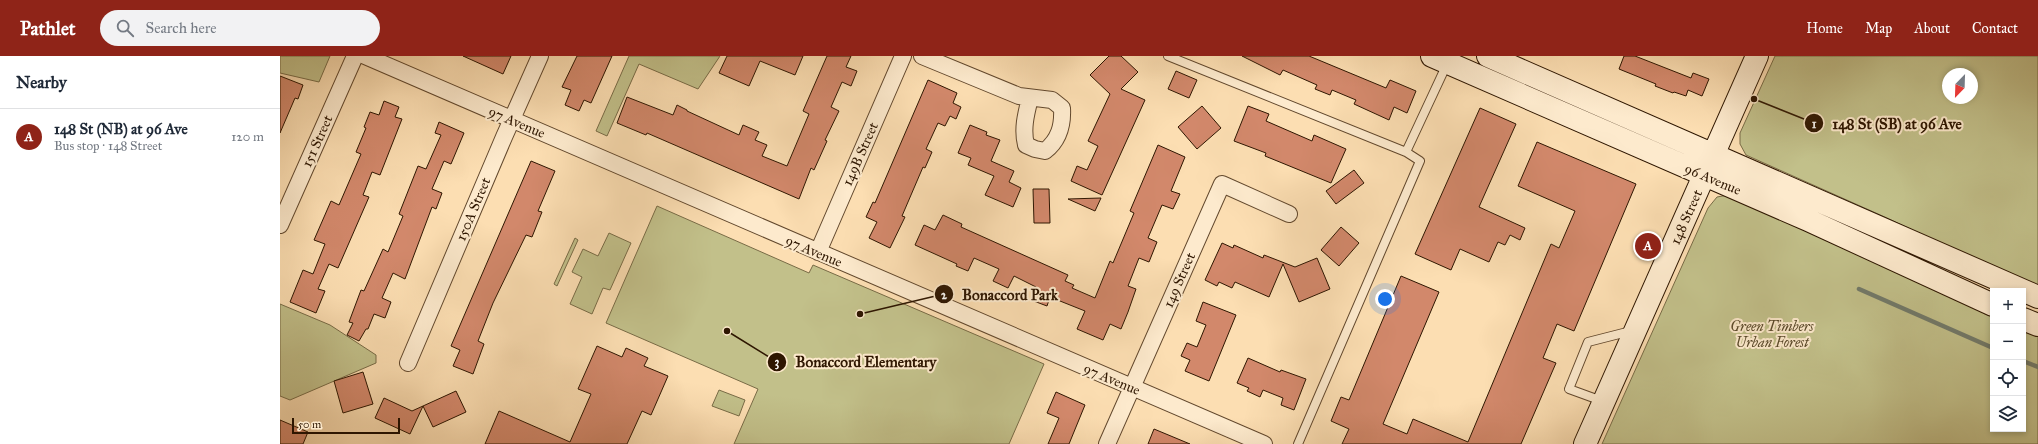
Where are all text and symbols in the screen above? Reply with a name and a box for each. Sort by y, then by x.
search box [100,10,380,46]
text: Pathlet [20,17,76,40]
icon: search [114,17,136,39]
text: Search here [146,19,217,37]
text: Home [1806,20,1843,37]
text: Map [1865,20,1892,37]
text: About [1914,20,1950,37]
text: Contact [1972,20,2018,37]
north arrow [1942,68,1978,104]
text: Nearby [16,72,67,93]
street label: 97 Avenue [486,103,548,142]
callout: 148 St (SB) at 96 Ave [1804,110,1969,137]
street label: 151 Street [298,112,336,170]
text: 148 St (SB) at 96 Ave [1832,115,1962,134]
text: 1 [1812,117,1817,131]
text: 148 St (NB) at 96 Ave [54,120,188,138]
street label: 149B Street [839,120,882,189]
text: A [25,129,33,145]
text: 120 m [231,129,264,145]
text: Bus stop · 148 Street [54,138,162,154]
street label: 96 Avenue [1682,160,1744,199]
street label: 150A Street [452,175,494,243]
street label: 148 Street [1667,187,1706,247]
pin: A [1635,231,1661,261]
street label: 97 Avenue [783,232,845,271]
street label: 149 Street [1160,250,1199,310]
callout: Bonaccord Park [934,281,1066,308]
text: Bonaccord Park [962,286,1059,304]
text: 2 [941,288,948,302]
map controls [1990,288,2026,432]
button: + [1990,288,2026,324]
your location [1375,289,1395,309]
park label: Green Timbers Urban Forest [1730,318,1815,351]
button: − [1990,324,2026,360]
callout: Bonaccord Elementary [767,348,944,375]
text: Bonaccord Elementary [796,353,937,372]
text: 3 [775,355,780,370]
street label: 97 Avenue [1081,360,1143,399]
button: locate [1990,360,2026,396]
button: layers [1990,396,2026,432]
scale bar [292,416,400,435]
text: 50 m [298,418,321,431]

